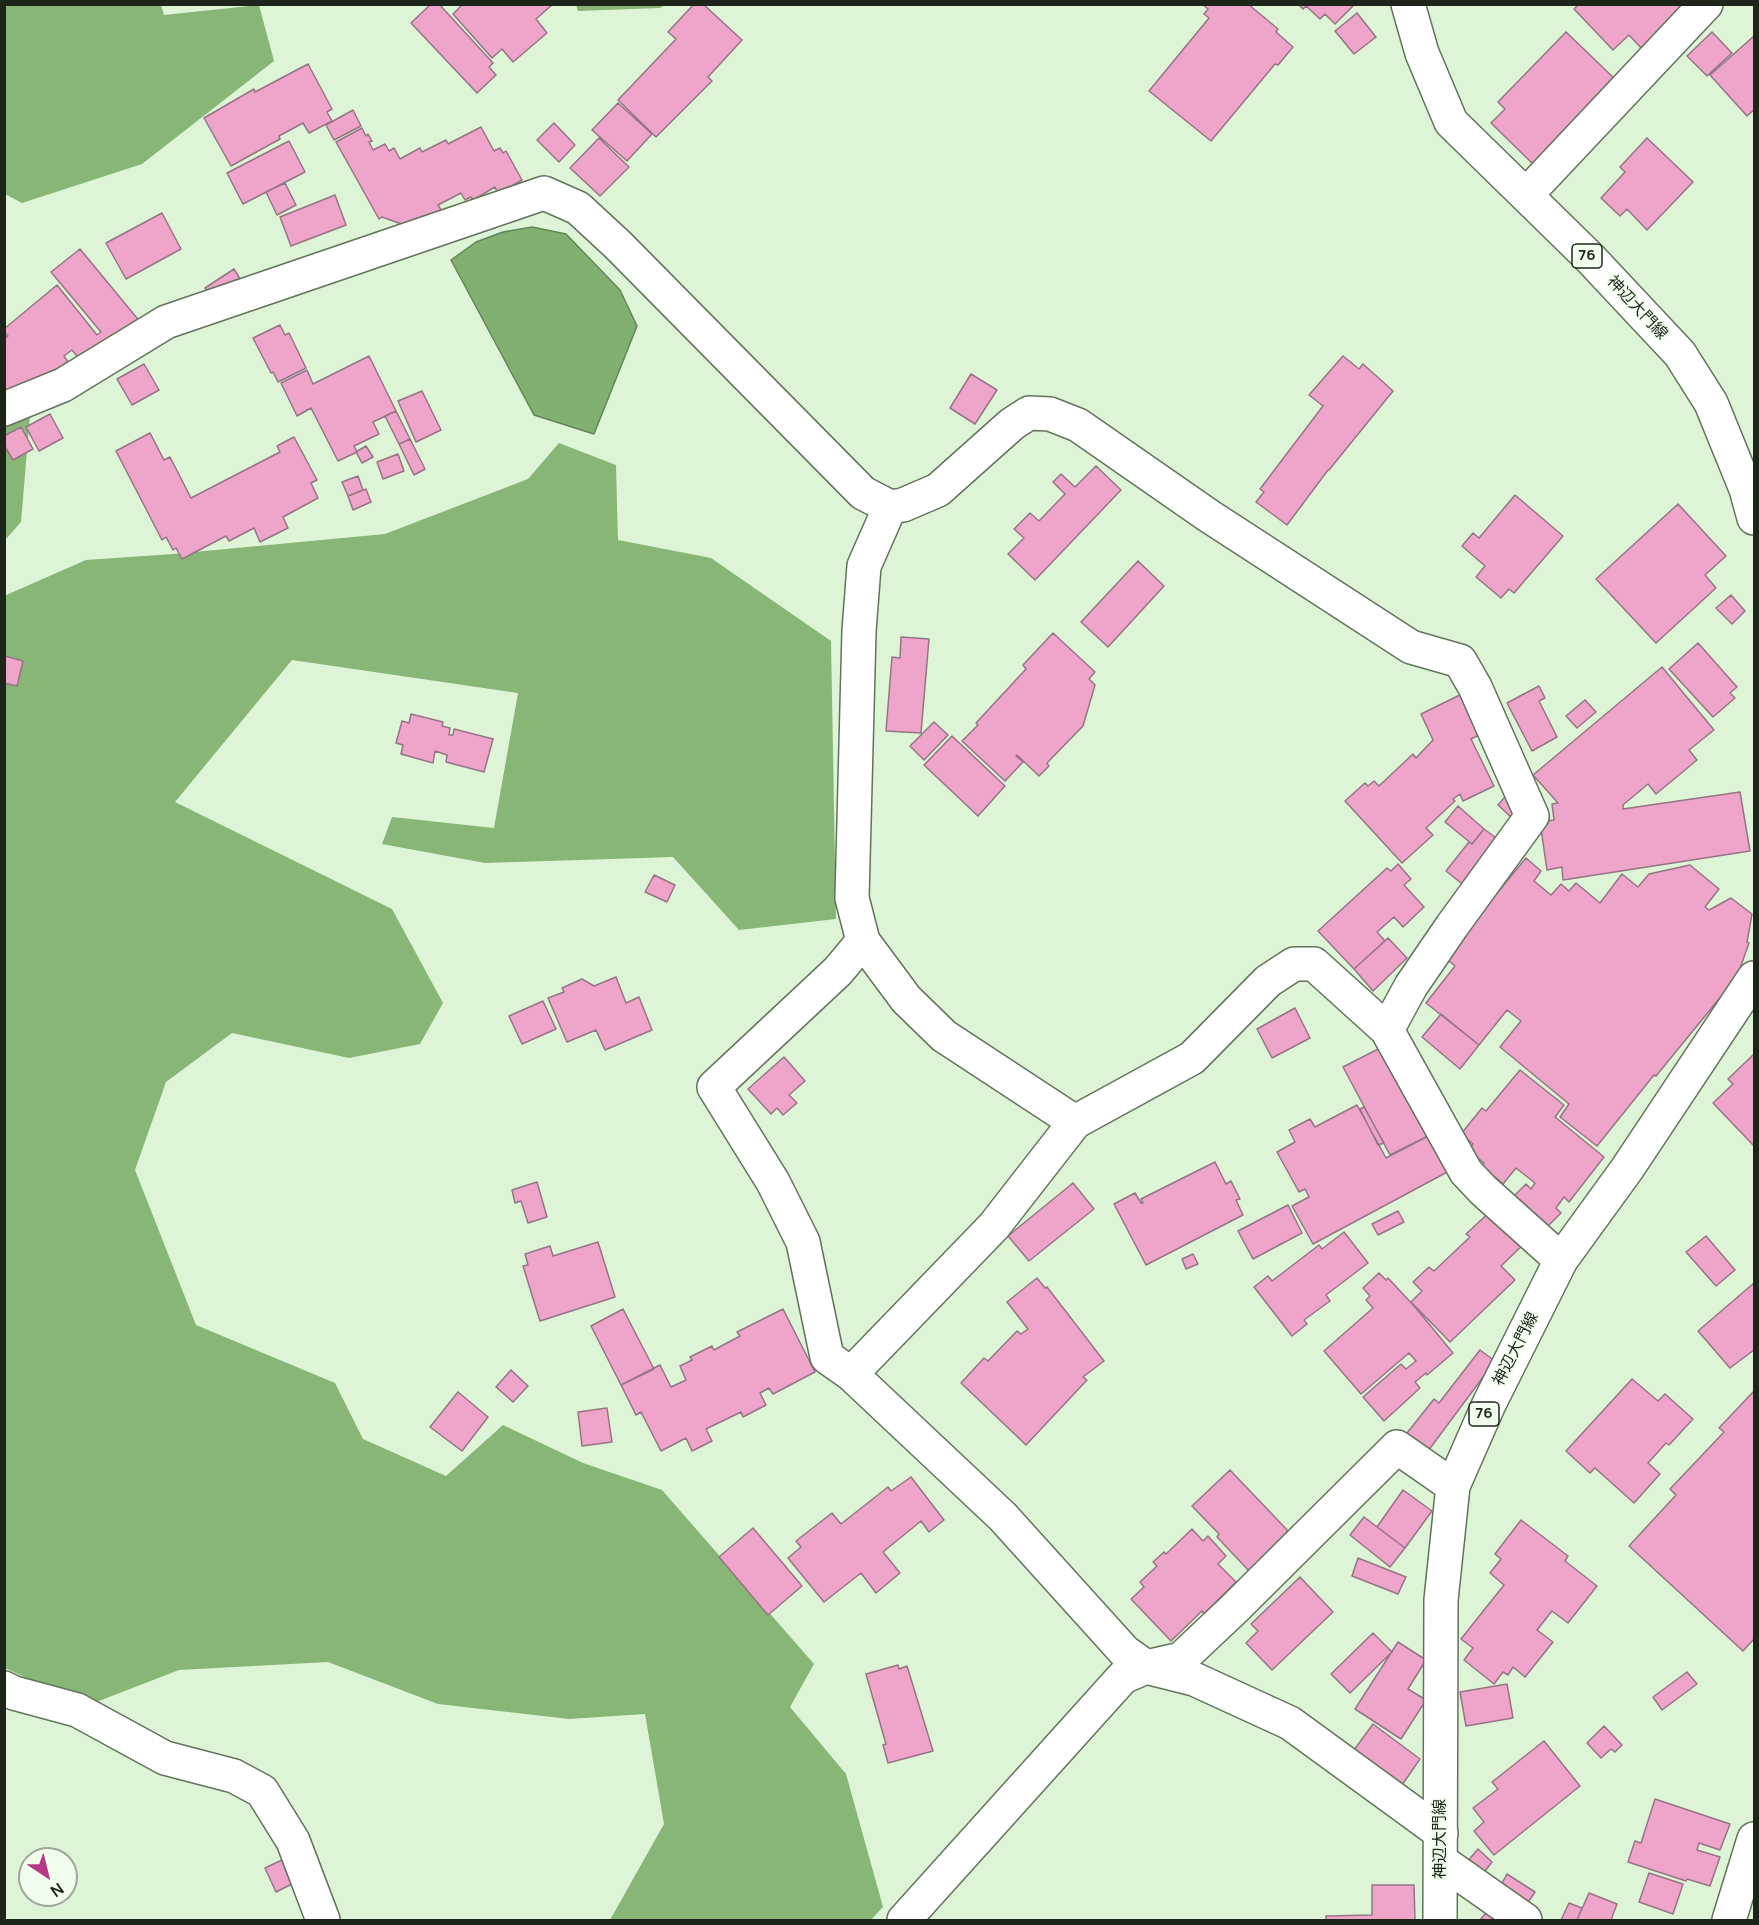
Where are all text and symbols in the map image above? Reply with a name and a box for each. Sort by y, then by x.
road number: 76 [1572,244,1602,268]
street label: 神辺大門線 [1603,272,1671,344]
street label: 神辺大門線 [1489,1309,1543,1389]
road number: 76 [1469,1402,1499,1426]
street label: 神辺大門線 [1431,1799,1451,1879]
north arrow [18,1847,78,1907]
text: N [46,1878,68,1902]

